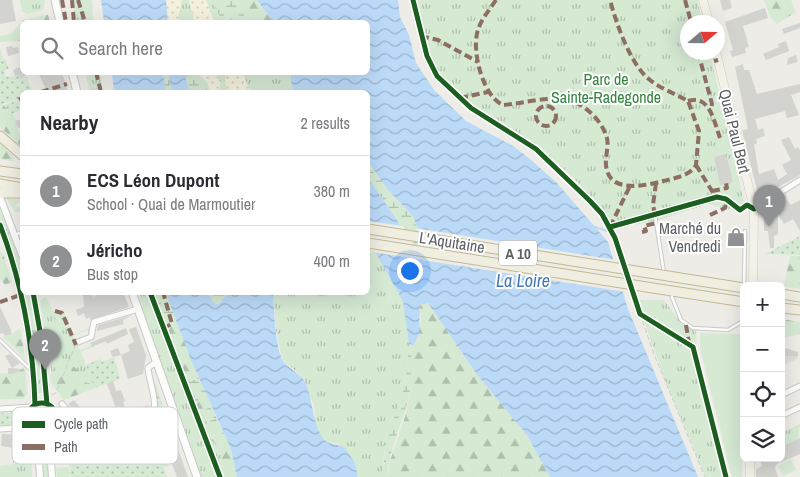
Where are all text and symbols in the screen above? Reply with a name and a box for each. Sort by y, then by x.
north arrow [680,15,725,60]
search box [20,20,370,75]
icon: search [38,34,66,62]
text: Search here [78,35,163,61]
park label: Parc de Sainte-Radegonde [551,68,661,108]
street label: Quai Paul Bert [714,87,756,176]
text: Nearby [40,108,98,137]
text: 2 results [300,112,350,134]
text: ECS Léon Dupont [87,167,219,193]
text: 1 [52,180,60,202]
text: 380 m [314,180,350,202]
pin: 1 [753,185,785,226]
text: School · Quai de Marmoutier [87,193,255,215]
place label: Marché du Vendredi [659,217,721,257]
street label: L'Aquitaine [418,226,486,258]
shop icon: Marché du Vendredi [725,226,747,248]
text: Jéricho [87,237,142,263]
road number: A 10 [499,240,537,266]
text: 2 [52,250,60,272]
text: 400 m [314,250,350,272]
your location [397,258,423,284]
text: Bus stop [87,263,138,285]
water label: La Loire [496,268,550,293]
map controls [740,282,785,462]
button: + [740,282,785,327]
button: − [740,327,785,372]
pin: 2 [29,329,61,370]
button: locate [740,372,785,417]
legend [12,407,178,464]
text: Cycle path [54,415,108,433]
button: layers [740,417,785,462]
text: Path [54,438,78,456]

